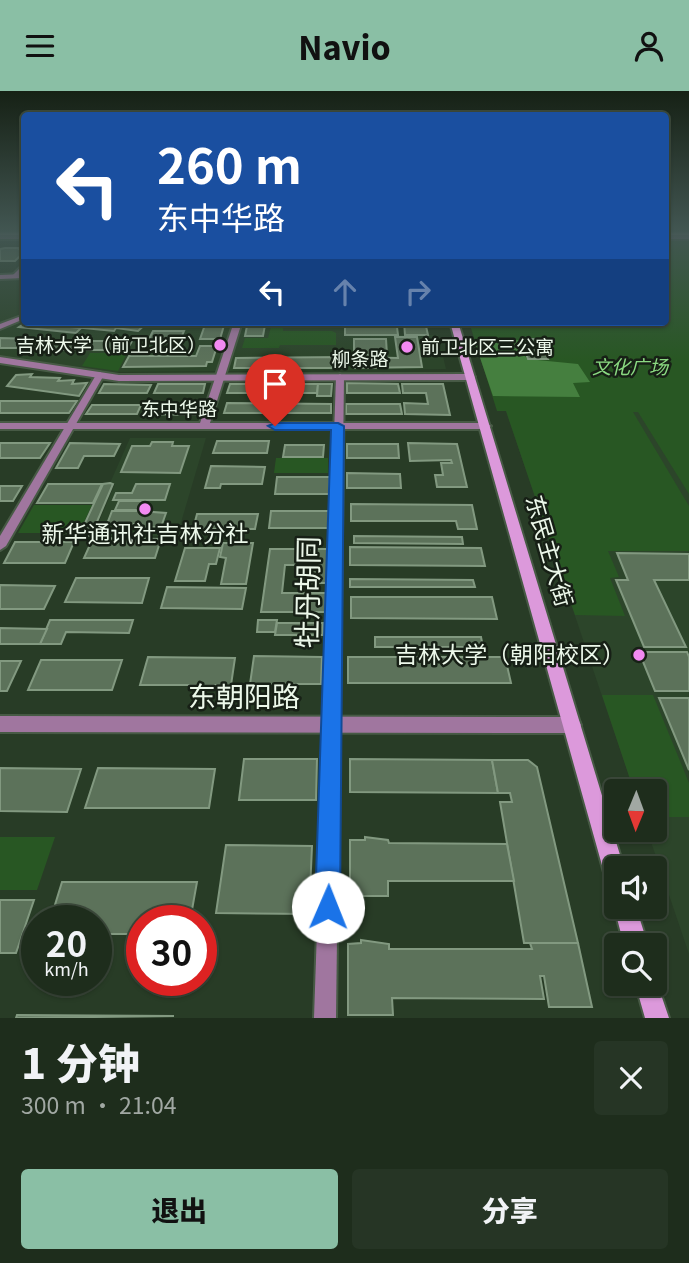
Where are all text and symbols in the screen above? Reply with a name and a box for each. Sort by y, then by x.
text: Navio [298,23,391,69]
icon: menu [21,27,59,65]
icon: person [630,27,668,65]
text: 260 m [157,127,302,198]
icon: left [42,140,133,231]
text: 东中华路 [157,193,285,239]
icon: left [253,273,291,311]
icon: ahead [326,273,364,311]
icon: right [399,273,437,311]
place label: 吉林大学（前卫北区） [16,330,206,357]
place label: 前卫北区三公寓 [421,332,554,359]
marker: 吉林大学（前卫北区） [212,337,228,353]
marker: 前卫北区三公寓 [399,339,415,355]
street label: 柳条路 [331,344,389,371]
park label: 文化广场 [592,352,670,379]
pin [245,354,305,426]
icon: arrive [256,365,294,403]
street label: 东中华路 [141,394,217,421]
street label: 东民主大街 [519,490,583,610]
marker: 新华通讯社吉林分社 [137,501,153,517]
place label: 新华通讯社吉林分社 [42,515,249,549]
street label: 牡丹胡同 [285,536,327,648]
place label: 吉林大学（朝阳校区） [395,636,625,670]
marker: 吉林大学（朝阳校区） [631,647,647,663]
street label: 东朝阳路 [188,675,300,715]
north arrow [604,779,667,842]
map controls [604,779,667,996]
button: sound [604,856,667,919]
position arrow [291,870,365,944]
speed limit sign: 30 [126,905,217,996]
text: 20 [46,916,87,967]
button: search [604,933,667,996]
text: km/h [44,955,89,981]
text: 1 分钟 [21,1030,140,1091]
button: close [594,1041,668,1115]
text: 300 m · 21:04 [21,1087,177,1121]
button: 退出 [21,1169,338,1249]
button: 分享 [352,1169,668,1249]

